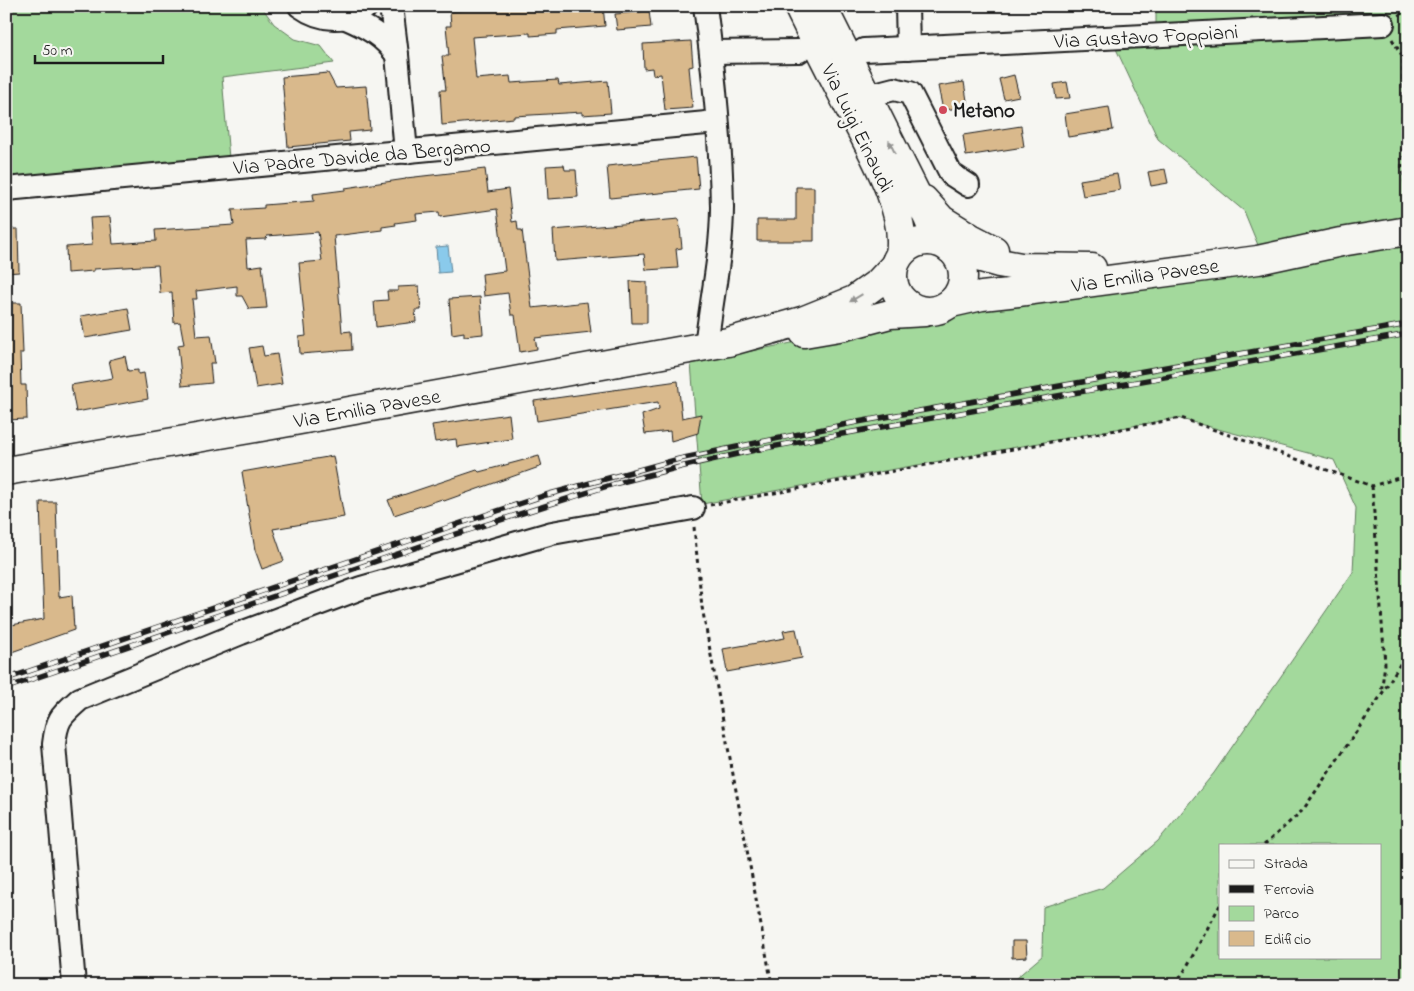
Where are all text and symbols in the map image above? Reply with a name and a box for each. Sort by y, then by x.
street label: Via Gustavo Foppiani [1052,18,1239,58]
scale bar [35,32,162,64]
text: 50 m [42,40,73,62]
street label: Via Luigi Einaudi [810,59,900,199]
place label: Metano [953,97,1015,127]
marker: Metano [937,104,949,116]
street label: Via Padre Davide da Bergamo [231,132,492,186]
one-way arrow [888,140,896,154]
street label: Via Emilia Pavese [1069,252,1221,302]
one-way arrow [850,293,863,302]
street label: Via Emilia Pavese [291,382,444,438]
legend [1219,844,1382,958]
text: Strada [1264,853,1308,875]
text: Ferrovia [1263,879,1314,901]
text: Parco [1264,903,1299,925]
text: Edificio [1264,929,1311,951]

